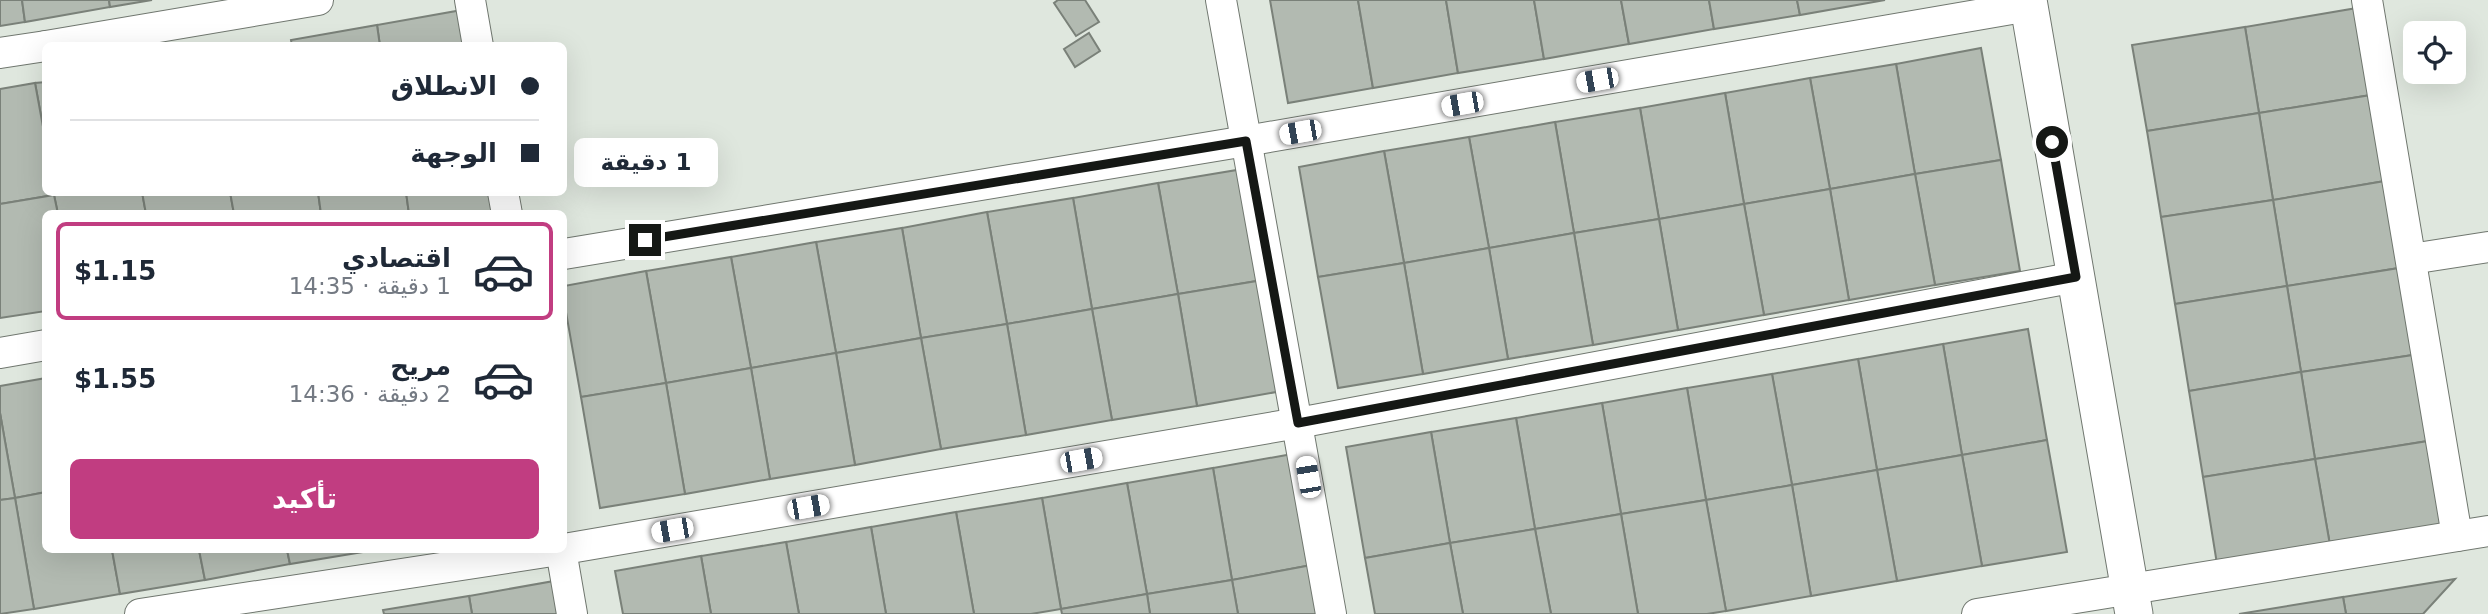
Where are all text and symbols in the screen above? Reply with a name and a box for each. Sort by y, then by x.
map controls [2403,21,2466,84]
button: locate [2403,21,2466,84]
car [1575,66,1620,94]
text: الانطلاق [391,71,497,101]
car [1440,90,1485,118]
car [1278,118,1323,146]
route start [2036,126,2068,158]
text: الوجهة [410,138,497,168]
callout: 1 دقيقة [573,138,717,188]
text: 1 دقيقة [601,149,691,175]
route end [629,224,661,256]
icon: car [472,240,535,303]
text: اقتصادي [342,243,451,273]
text: $1.15 [74,256,156,286]
text: 1 دقيقة · 14:35 [289,273,451,299]
icon: car [472,348,535,411]
text: مريح [390,351,451,381]
text: $1.55 [74,364,156,394]
text: 2 دقيقة · 14:36 [289,381,451,407]
car [1059,446,1104,474]
car [1295,454,1322,500]
button: تأكيد [70,459,539,539]
car [786,493,831,521]
car [650,516,695,544]

